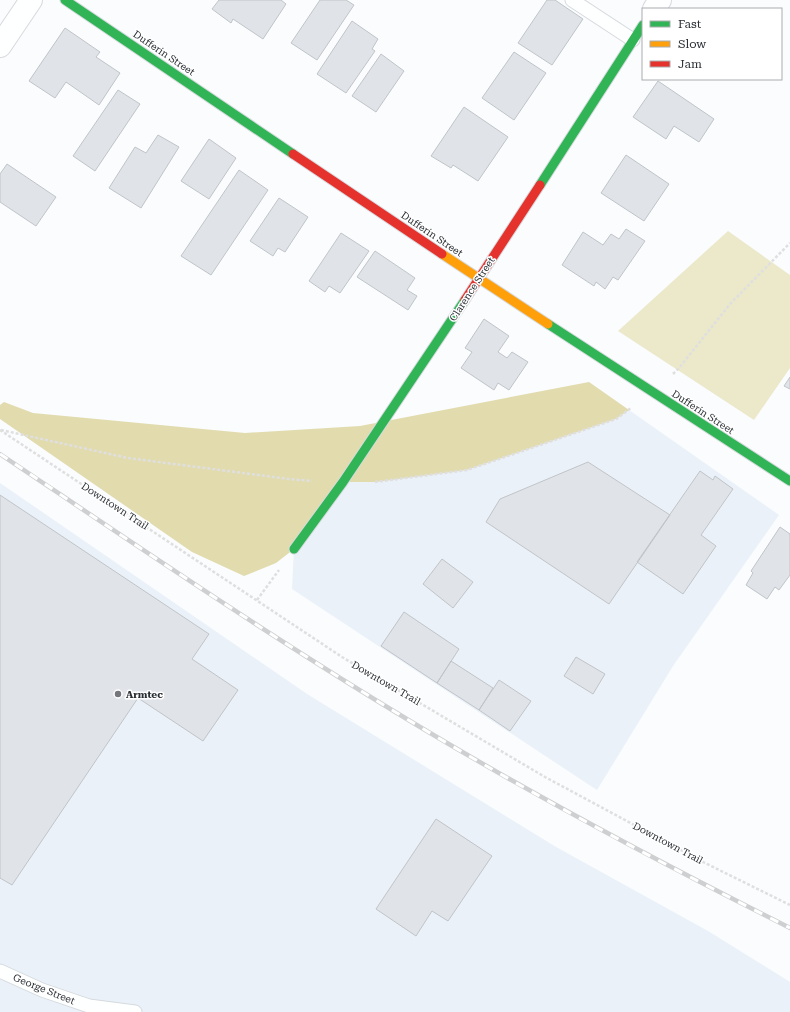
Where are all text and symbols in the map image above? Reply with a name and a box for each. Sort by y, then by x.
legend [642,8,782,80]
text: Fast [678,17,702,31]
street label: Dufferin Street [131,28,197,78]
text: Slow [678,37,706,51]
text: Jam [678,57,702,71]
street label: Dufferin Street [399,209,465,259]
street label: Clarence Street [447,255,497,323]
street label: Dufferin Street [670,388,736,436]
street label: Downtown Trail [79,480,151,532]
street label: Downtown Trail [350,659,422,707]
marker: Armtec [113,689,123,699]
place label: Armtec [126,689,163,700]
street label: Downtown Trail [631,820,705,866]
street label: George Street [11,972,77,1007]

